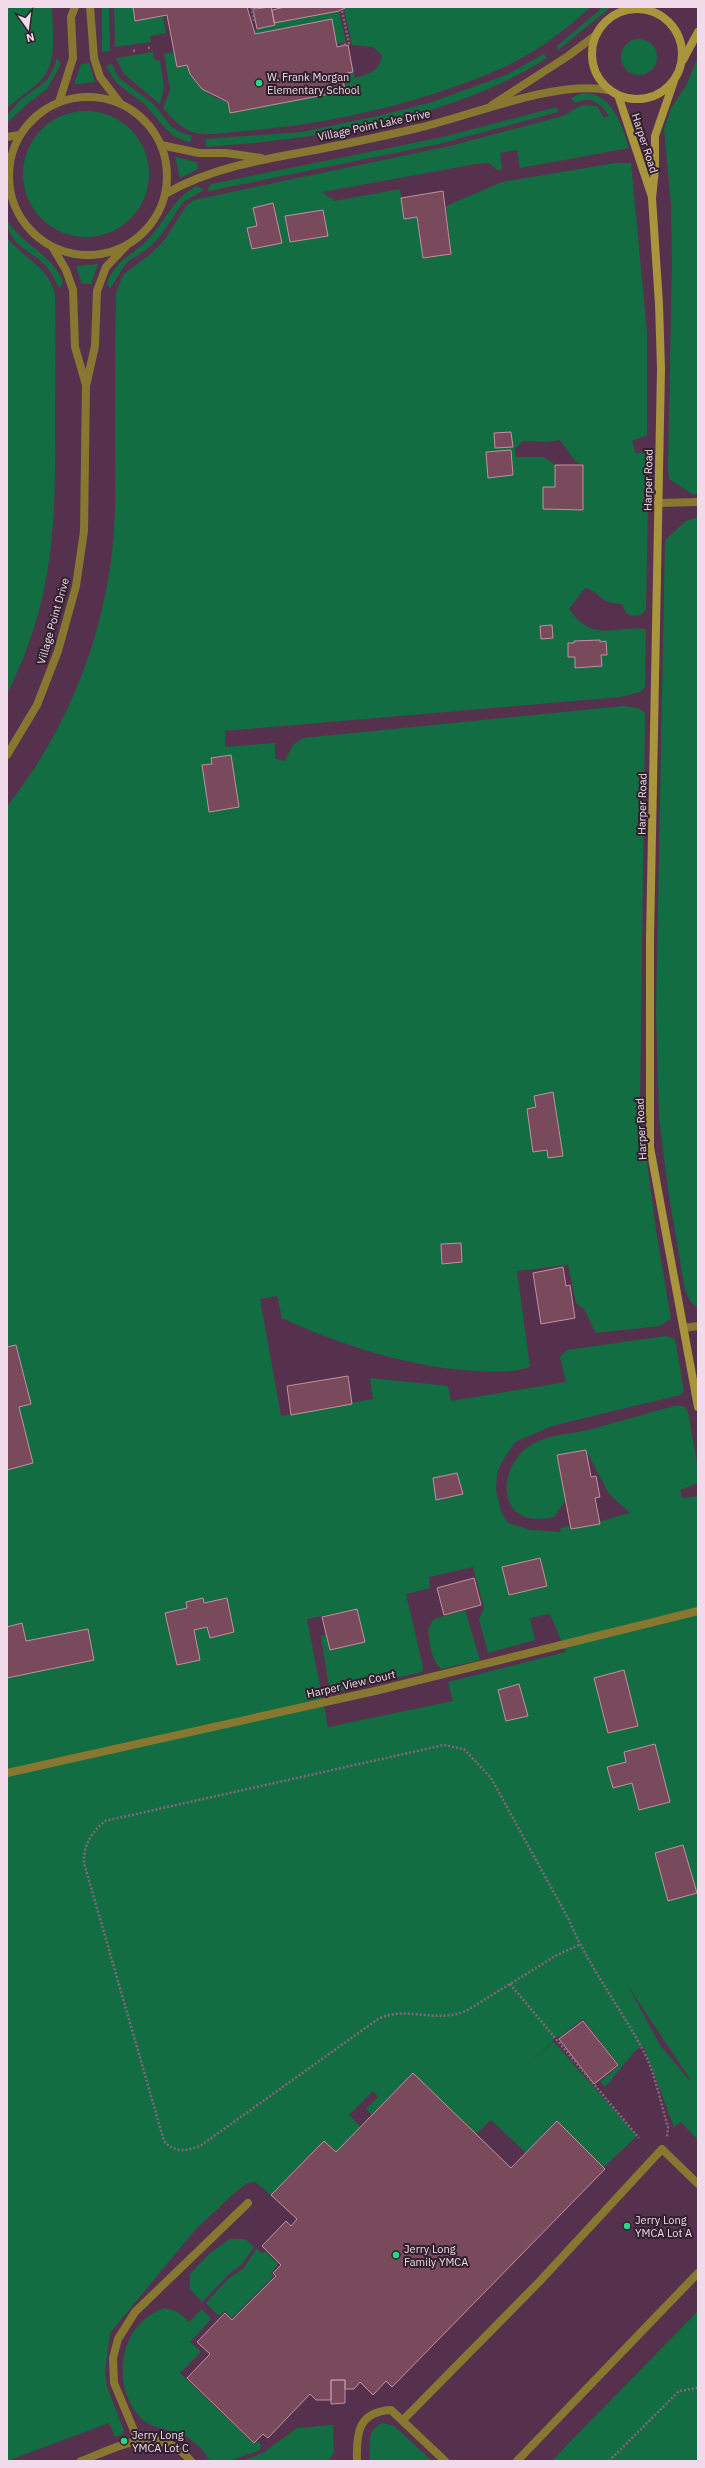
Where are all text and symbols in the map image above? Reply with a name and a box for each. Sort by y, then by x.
north arrow [8,8,48,48]
text: N [25,30,36,45]
place label: W. Frank Morgan Elementary School [267,70,360,97]
marker: W. Frank Morgan Elementary School [254,78,264,88]
street label: Village Point Lake Drive [316,106,432,144]
street label: Harper Road [629,111,661,175]
street label: Harper Road [640,449,656,511]
street label: Village Point Drive [34,576,72,666]
street label: Harper Road [634,773,650,835]
street label: Harper Road [632,1098,650,1160]
street label: Harper View Court [305,1667,397,1701]
place label: Jerry Long YMCA Lot A [635,2213,692,2240]
marker: Jerry Long YMCA Lot A [622,2221,632,2231]
place label: Jerry Long Family YMCA [404,2242,468,2269]
marker: Jerry Long Family YMCA [391,2250,401,2260]
place label: Jerry Long YMCA Lot C [132,2428,189,2455]
marker: Jerry Long YMCA Lot C [119,2436,129,2446]

